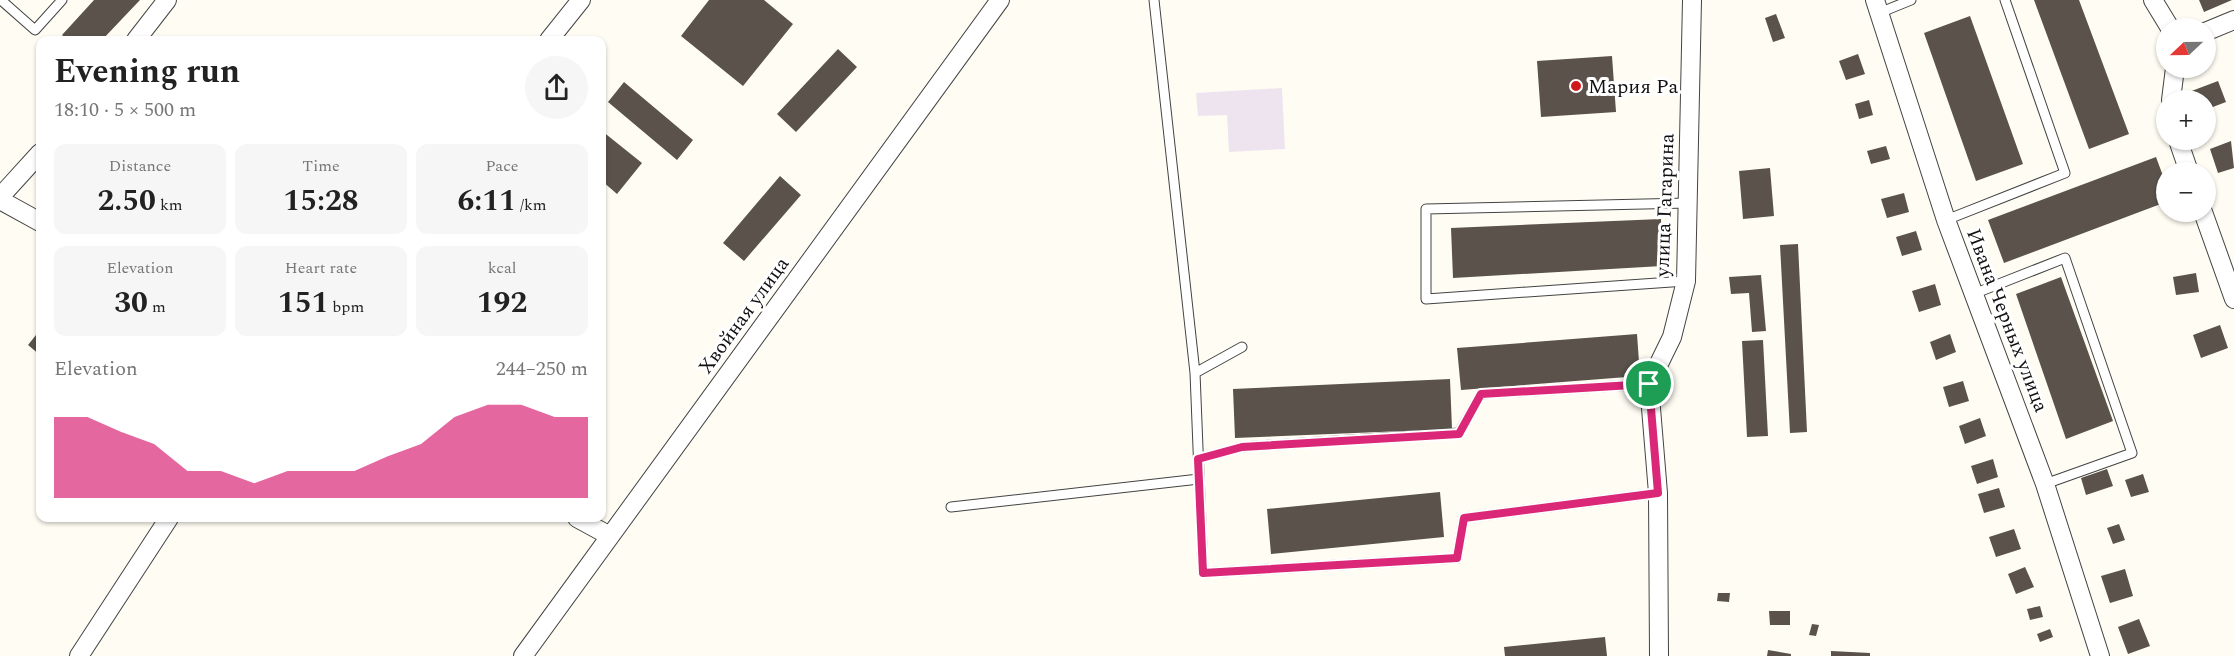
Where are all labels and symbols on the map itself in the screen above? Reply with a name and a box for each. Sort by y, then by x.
north arrow [2156,18,2216,78]
place label: Мария Ра [1588,72,1678,102]
marker: Мария Ра [1569,79,1583,93]
street label: улица Гагарина [1647,133,1683,278]
street label: Ивана Черных улица [1958,224,2056,417]
street label: Хвойная улица [691,251,797,380]
pin [1623,358,1674,409]

